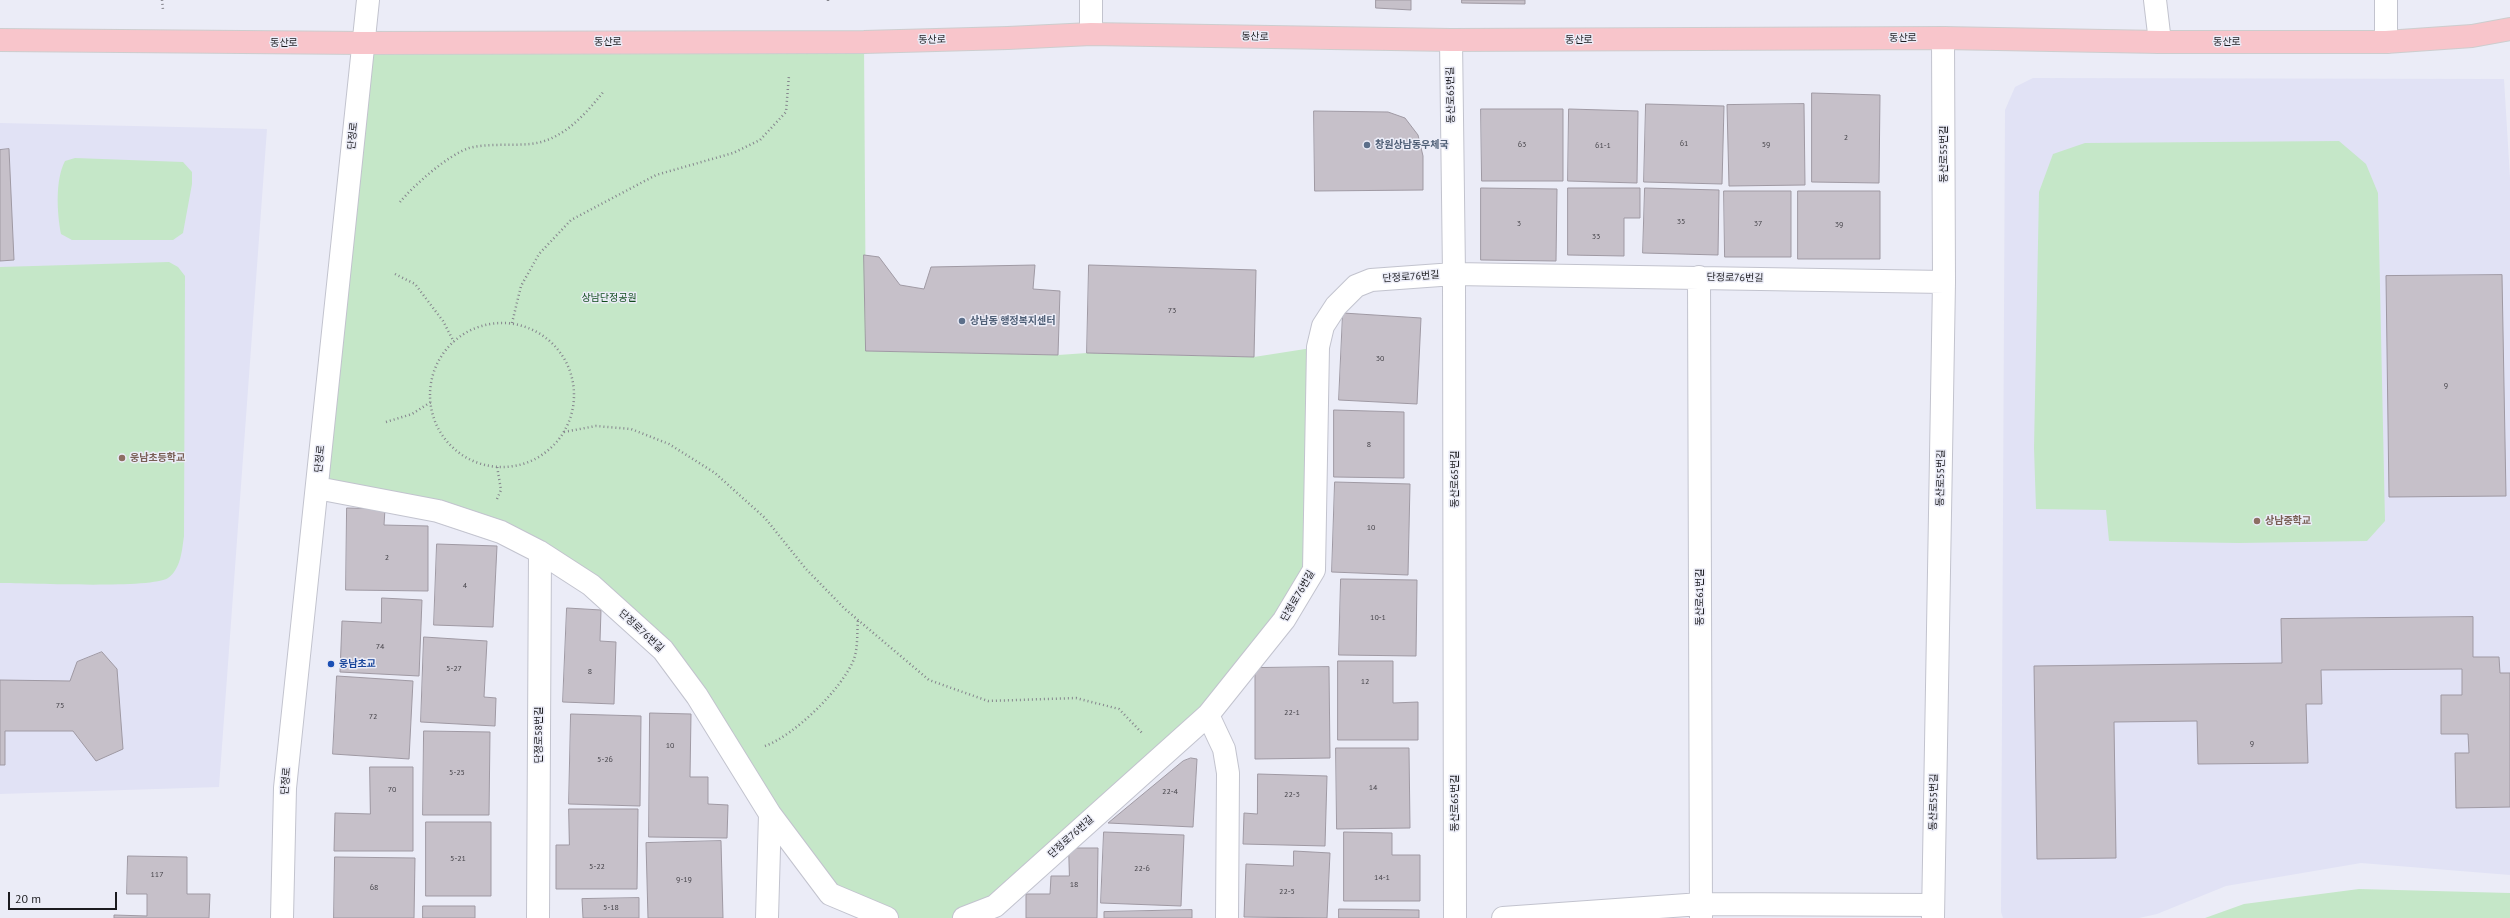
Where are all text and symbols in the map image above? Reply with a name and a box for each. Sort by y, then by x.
street label: 동산로 [1241,31,1269,43]
street label: 동산로 [1889,32,1917,44]
street label: 동산로 [918,34,946,46]
street label: 동산로 [1565,34,1593,46]
street label: 동산로 [594,36,622,48]
street label: 동산로 [2213,36,2241,48]
street label: 동산로 [270,37,298,49]
street label: 동산로65번길 [1445,66,1457,124]
street label: 단정로 [346,122,360,150]
street label: 동산로55번길 [1938,126,1950,182]
house number: 2 [1844,133,1848,143]
place label: 창원상남동우체국 [1375,139,1449,151]
house number: 61 [1680,139,1688,149]
marker: 창원상남동우체국 [1362,140,1372,150]
house number: 63 [1518,140,1526,150]
house number: 59 [1762,140,1770,150]
house number: 61-1 [1595,141,1611,151]
house number: 35 [1677,217,1685,227]
house number: 3 [1517,219,1521,229]
house number: 37 [1754,219,1762,229]
house number: 39 [1835,220,1843,230]
house number: 33 [1592,232,1600,242]
street label: 단정로76번길 [1382,269,1440,285]
street label: 단정로76번길 [1706,272,1764,284]
park label: 상남단정공원 [581,292,637,304]
house number: 73 [1168,306,1176,316]
place label: 상남동 행정복지센터 [970,315,1055,327]
marker: 상남동 행정복지센터 [957,316,967,326]
house number: 30 [1376,354,1384,364]
house number: 9 [2444,381,2448,391]
house number: 8 [1367,440,1371,450]
street label: 단정로 [313,445,327,473]
street label: 동산로55번길 [1935,449,1947,507]
street label: 동산로65번길 [1449,451,1461,507]
place label: 웅남초등학교 [130,452,185,464]
marker: 웅남초등학교 [117,453,127,463]
place label: 상남중학교 [2265,515,2311,527]
marker: 상남중학교 [2252,516,2262,526]
house number: 10 [1367,523,1375,533]
house number: 2 [385,553,389,563]
street label: 단정로76번길 [1279,568,1317,624]
street label: 동산로61번길 [1694,569,1706,625]
house number: 4 [463,581,467,591]
street label: 단정로76번길 [616,607,666,655]
house number: 10-1 [1370,613,1386,623]
house number: 74 [376,642,384,652]
place label: 웅남초교 [339,658,376,670]
marker: 웅남초교 [326,659,336,669]
house number: 5-27 [446,664,462,674]
house number: 8 [588,667,592,677]
house number: 12 [1361,677,1369,687]
house number: 75 [56,701,64,711]
street label: 단정로58번길 [533,707,545,763]
house number: 22-1 [1284,708,1300,718]
house number: 72 [369,712,377,722]
house number: 9 [2250,739,2254,749]
house number: 10 [666,741,674,751]
house number: 5-26 [597,755,613,765]
street label: 단정로 [279,767,293,795]
house number: 5-25 [449,768,465,778]
street label: 동산로55번길 [1928,773,1940,831]
street label: 동산로65번길 [1449,775,1461,831]
house number: 14 [1369,783,1377,793]
house number: 70 [388,785,396,795]
house number: 22-4 [1162,787,1178,797]
house number: 22-3 [1284,790,1300,800]
street label: 단정로76번길 [1046,814,1096,860]
house number: 5-21 [450,854,466,864]
house number: 5-22 [589,862,605,872]
house number: 22-6 [1134,864,1150,874]
house number: 117 [150,870,164,880]
house number: 14-1 [1374,873,1390,883]
house number: 9-19 [676,875,692,885]
house number: 18 [1070,880,1078,890]
house number: 68 [370,883,378,893]
scale bar [10,884,119,910]
house number: 22-5 [1279,887,1295,897]
text: 20 m [15,891,41,906]
house number: 5-18 [603,903,619,913]

